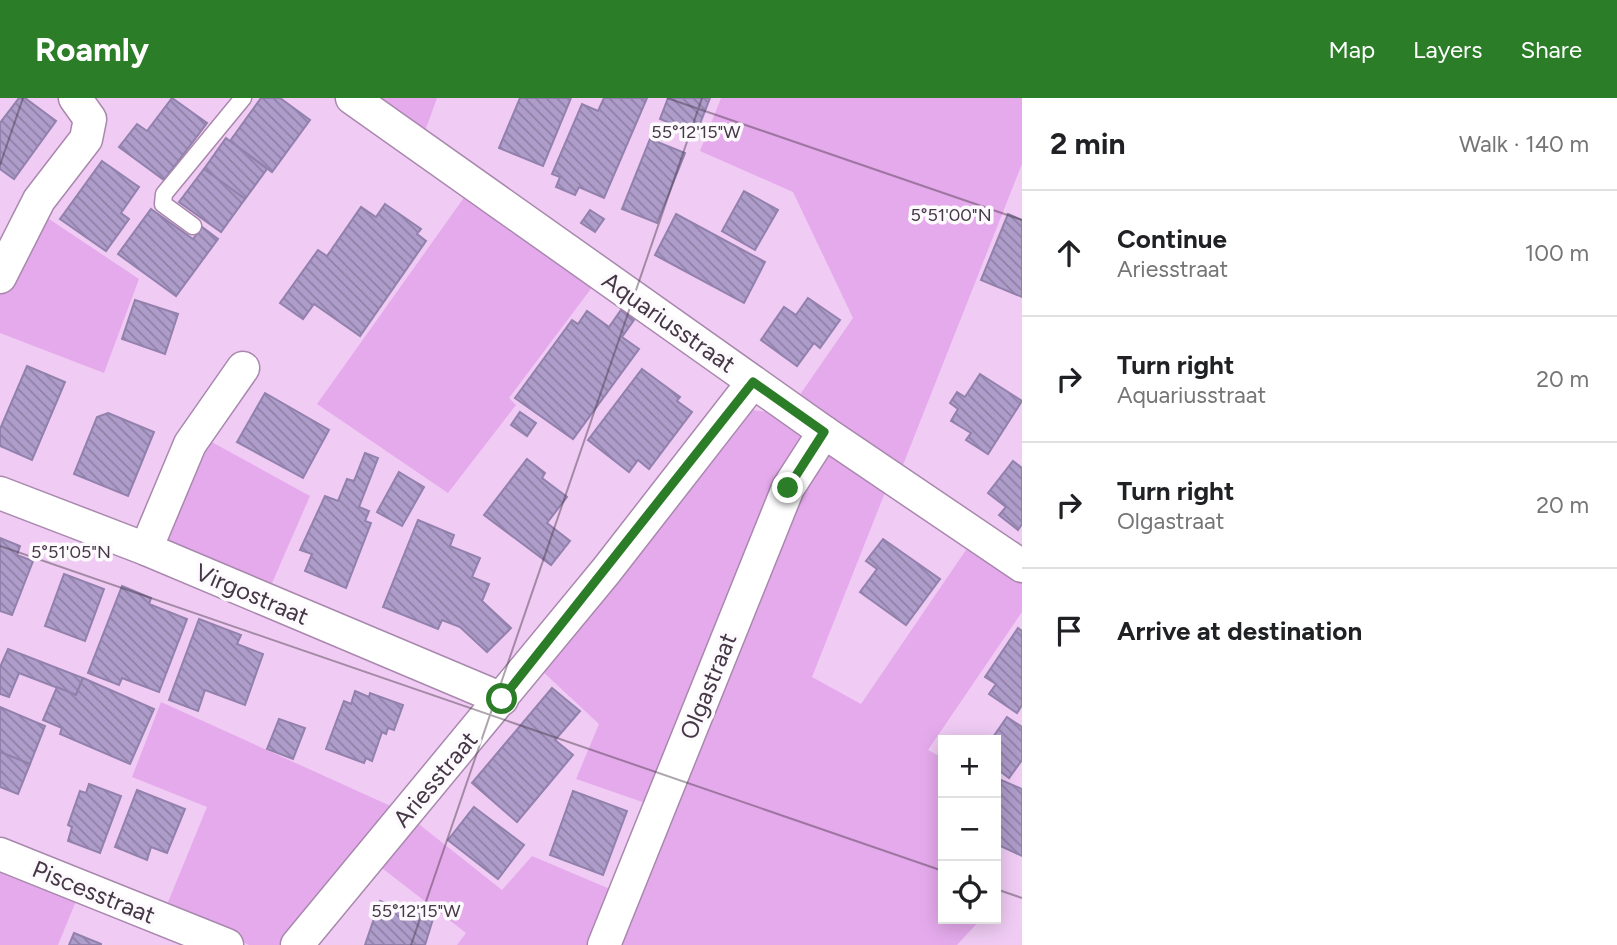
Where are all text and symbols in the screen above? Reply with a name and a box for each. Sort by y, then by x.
text: Roamly [35,30,149,69]
text: Map [1328,35,1375,64]
text: Layers [1413,35,1482,64]
text: Share [1520,35,1582,64]
text: 55°12'15"W [651,121,741,143]
text: 2 min [1050,125,1126,162]
text: Walk · 140 m [1459,130,1589,158]
text: 5°51'00"N [910,204,992,226]
text: Continue [1117,223,1227,255]
icon: ahead [1050,234,1088,272]
text: 100 m [1525,239,1589,267]
text: Ariesstraat [1117,255,1228,283]
street label: Aquariusstraat [597,265,741,379]
text: Turn right [1117,349,1234,381]
icon: right [1050,360,1088,398]
text: 20 m [1536,365,1589,393]
text: Aquariusstraat [1117,381,1266,409]
route end [772,472,803,503]
text: Turn right [1117,475,1234,507]
icon: right [1050,486,1088,524]
text: 20 m [1536,491,1589,519]
text: Olgastraat [1117,507,1224,535]
text: 5°51'05"N [31,541,111,563]
street label: Virgostraat [191,557,313,631]
icon: arrive [1050,612,1088,650]
text: Arrive at destination [1117,615,1362,647]
street label: Olgastraat [674,629,742,743]
route start [486,683,517,714]
street label: Ariesstraat [387,725,483,833]
map controls [938,735,1001,924]
button: + [938,735,1001,798]
button: − [938,798,1001,861]
street label: Piscesstraat [28,854,160,930]
button: locate [938,861,1001,924]
text: 55°12'15"W [371,900,461,922]

